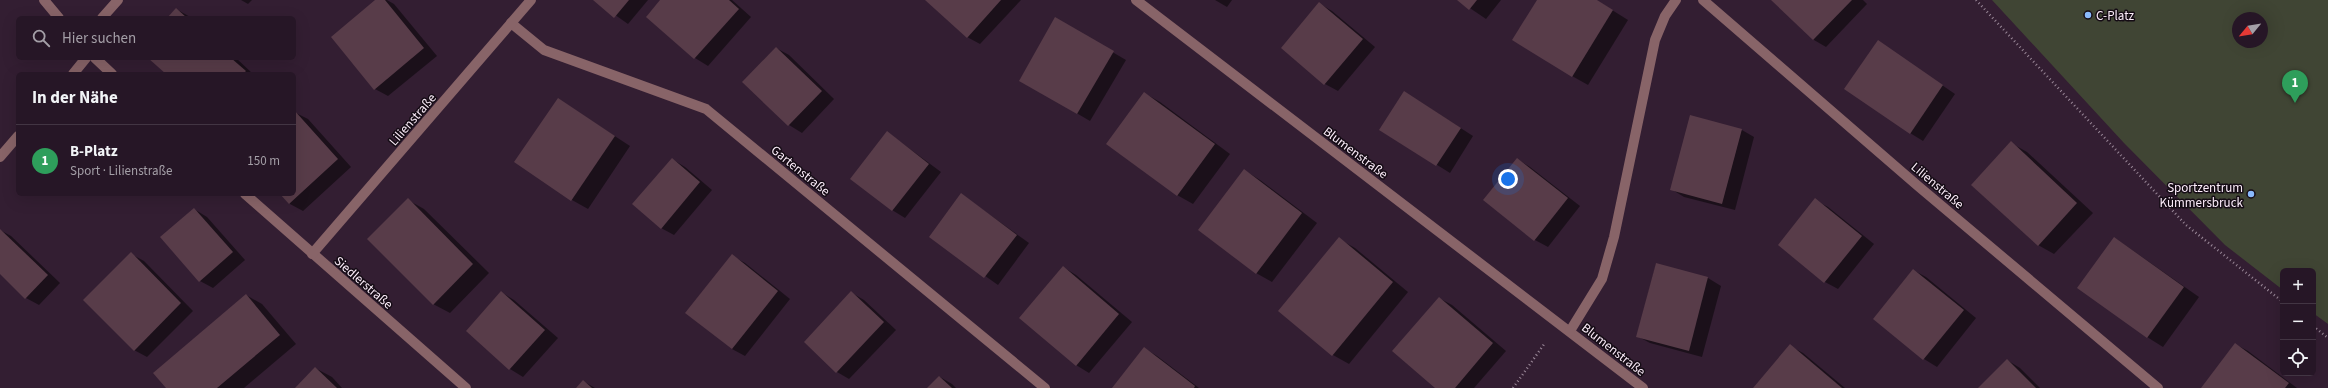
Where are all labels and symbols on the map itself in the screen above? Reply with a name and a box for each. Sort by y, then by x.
place label: C-Platz [2096,7,2135,25]
marker: C-Platz [2083,10,2093,20]
north arrow [2232,12,2268,48]
pin: 1 [2282,70,2308,103]
street label: Lilienstraße [385,90,440,150]
street label: Blumenstraße [1319,123,1391,183]
street label: Gartenstraße [767,141,834,200]
street label: Lilienstraße [1907,158,1968,213]
your location [1498,169,1518,189]
place label: Sportzentrum Kümmersbruck [2160,179,2244,212]
marker: Sportzentrum Kümmersbruck [2246,189,2256,199]
street label: Siedlerstraße [330,252,397,313]
street label: Blumenstraße [1578,319,1649,380]

